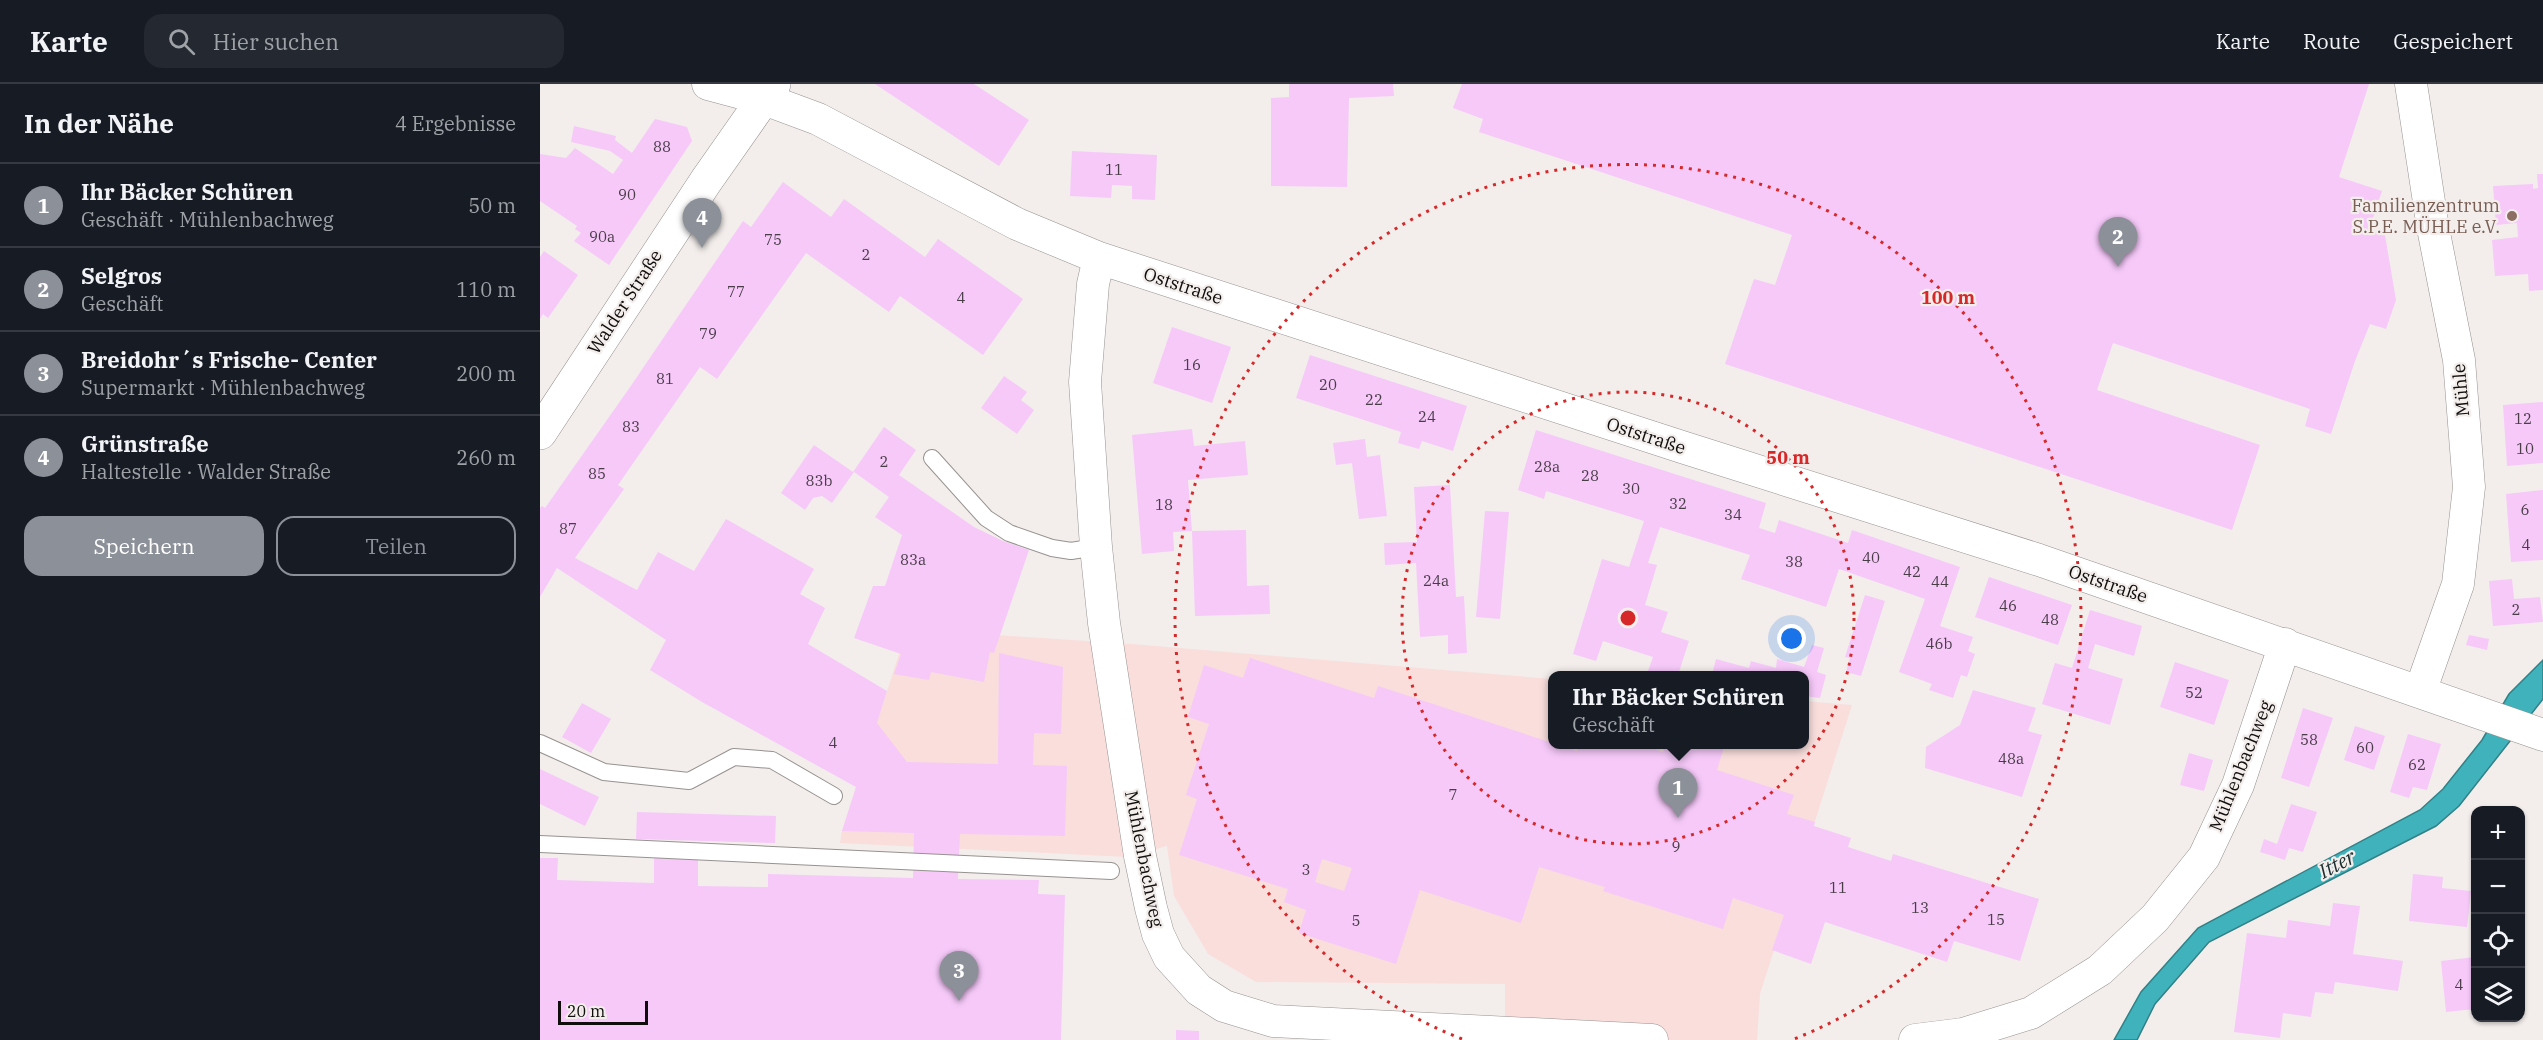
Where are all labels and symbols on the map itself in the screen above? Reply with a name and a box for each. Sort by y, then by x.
house number: 88 [653,137,671,156]
house number: 11 [1105,160,1123,179]
house number: 90 [618,185,636,204]
place label: Familienzentrum S.P.E. MÜHLE e.V. [2351,194,2500,238]
pin: 4 [682,198,722,248]
marker: Familienzentrum S.P.E. MÜHLE e.V. [2505,209,2519,223]
pin: 2 [2098,218,2138,267]
house number: 90a [589,227,615,246]
house number: 75 [764,230,782,249]
street label: Walder Straße [582,245,667,358]
house number: 2 [861,245,871,264]
street label: Oststraße [1141,262,1226,309]
house number: 77 [727,282,745,301]
text: 100 m [1921,286,1976,309]
house number: 4 [956,288,966,307]
house number: 79 [699,324,717,343]
house number: 16 [1183,355,1201,374]
street label: Mühle [2447,363,2474,418]
house number: 81 [656,369,674,388]
house number: 20 [1319,375,1337,394]
house number: 22 [1365,390,1383,409]
house number: 24 [1418,407,1436,426]
house number: 12 [2514,409,2532,428]
street label: Oststraße [1604,412,1689,459]
house number: 83 [622,417,640,436]
house number: 10 [2516,439,2534,458]
text: 50 m [1766,446,1810,469]
house number: 2 [879,452,889,471]
house number: 28a [1534,457,1560,476]
house number: 85 [588,464,606,483]
house number: 28 [1581,466,1599,485]
house number: 83b [806,471,833,490]
house number: 30 [1622,479,1640,498]
house number: 32 [1669,494,1687,513]
house number: 18 [1155,495,1173,514]
house number: 6 [2520,500,2530,519]
house number: 34 [1724,505,1742,524]
house number: 87 [559,519,577,538]
house number: 4 [2521,535,2531,554]
house number: 40 [1862,548,1880,567]
house number: 83a [900,550,926,569]
house number: 38 [1785,552,1803,571]
street label: Oststraße [2066,559,2151,608]
house number: 42 [1903,562,1921,581]
house number: 24a [1423,571,1449,590]
house number: 44 [1931,572,1949,591]
house number: 46 [1999,596,2017,615]
house number: 2 [2511,600,2521,619]
centre of rings [1618,608,1638,628]
house number: 48 [2041,610,2059,629]
your location [1777,624,1806,653]
house number: 46b [1926,634,1953,653]
house number: 52 [2185,683,2203,702]
street label: Mühlenbachweg [2204,697,2277,835]
house number: 58 [2300,730,2318,749]
house number: 4 [828,733,838,752]
house number: 60 [2356,738,2374,757]
house number: 48a [1998,749,2024,768]
house number: 62 [2408,755,2426,774]
pin: 1 [1658,768,1698,818]
house number: 7 [1448,785,1458,804]
street label: Mühlenbachweg [1120,788,1169,930]
house number: 9 [1671,837,1681,856]
water label: Itter [2313,842,2361,885]
house number: 3 [1301,860,1311,879]
house number: 11 [1829,878,1847,897]
house number: 13 [1911,898,1929,917]
house number: 15 [1987,910,2005,929]
house number: 5 [1351,911,1361,930]
pin: 3 [940,952,978,1001]
house number: 4 [2454,975,2464,994]
scale bar [558,998,648,1026]

